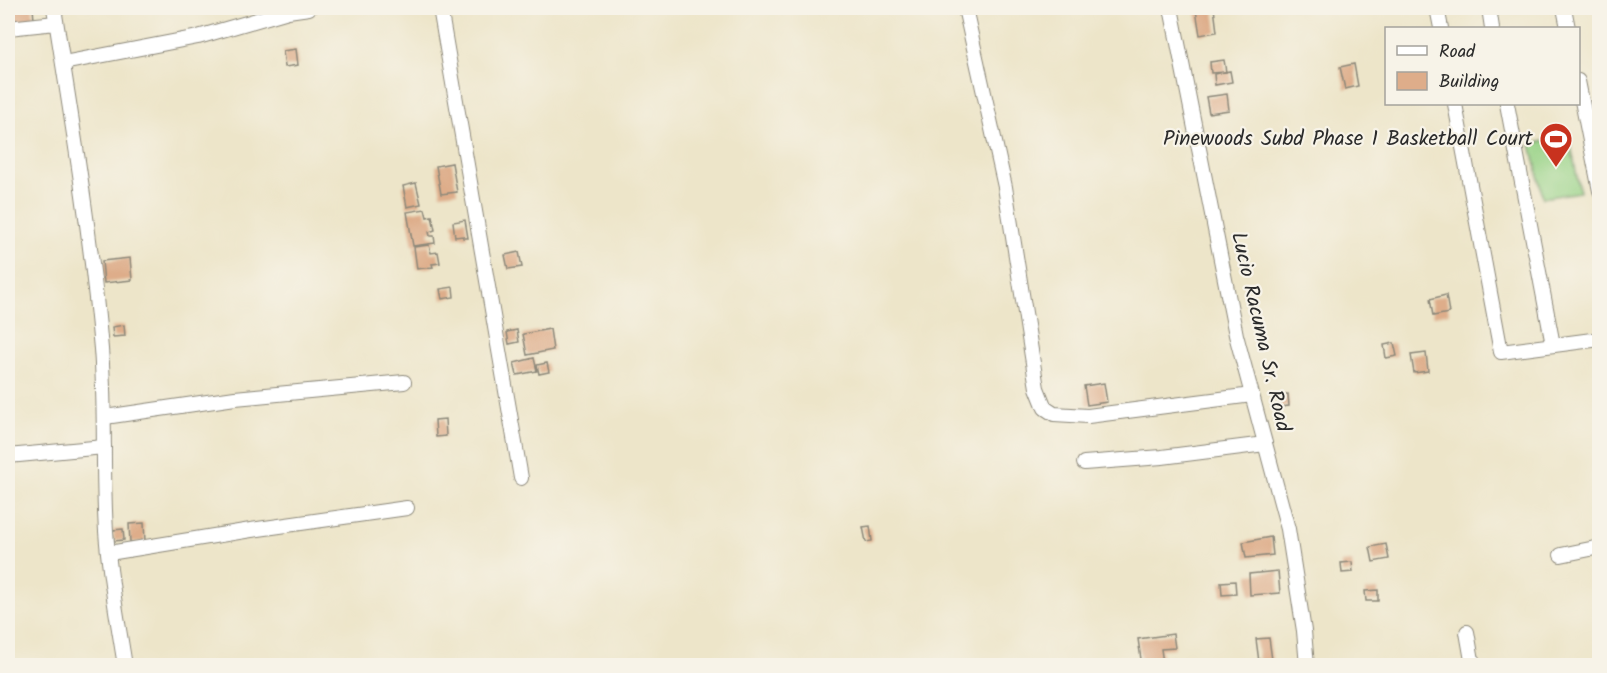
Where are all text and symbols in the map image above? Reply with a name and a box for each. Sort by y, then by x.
legend [1385,27,1580,105]
text: Road [1439,38,1476,67]
text: Building [1439,68,1499,97]
sports icon: Pinewoods Subd Phase 1 Basketball Court [1538,121,1574,168]
place label: Pinewoods Subd Phase 1 Basketball Court [1163,123,1534,156]
street label: Lucio Racuma Sr. Road [1221,229,1299,436]

